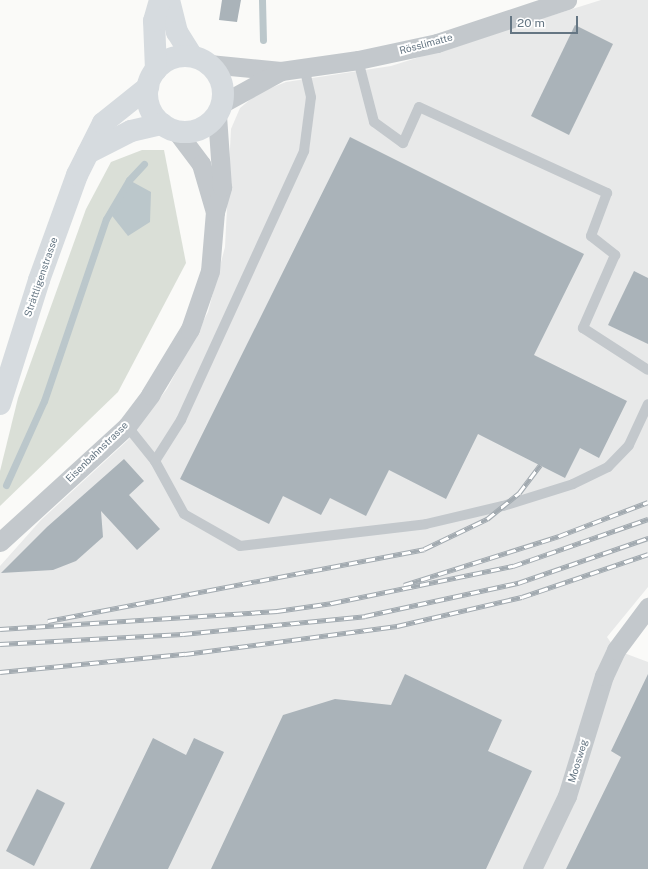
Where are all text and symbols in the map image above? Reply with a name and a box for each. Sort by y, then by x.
scale bar [512,8,580,34]
text: 20 m [517,16,545,30]
street label: Rösslimatte [398,31,454,57]
street label: Strättligenstrasse [22,236,60,318]
street label: Eisenbahnstrasse [63,419,131,485]
street label: Moosweg [566,738,590,784]

